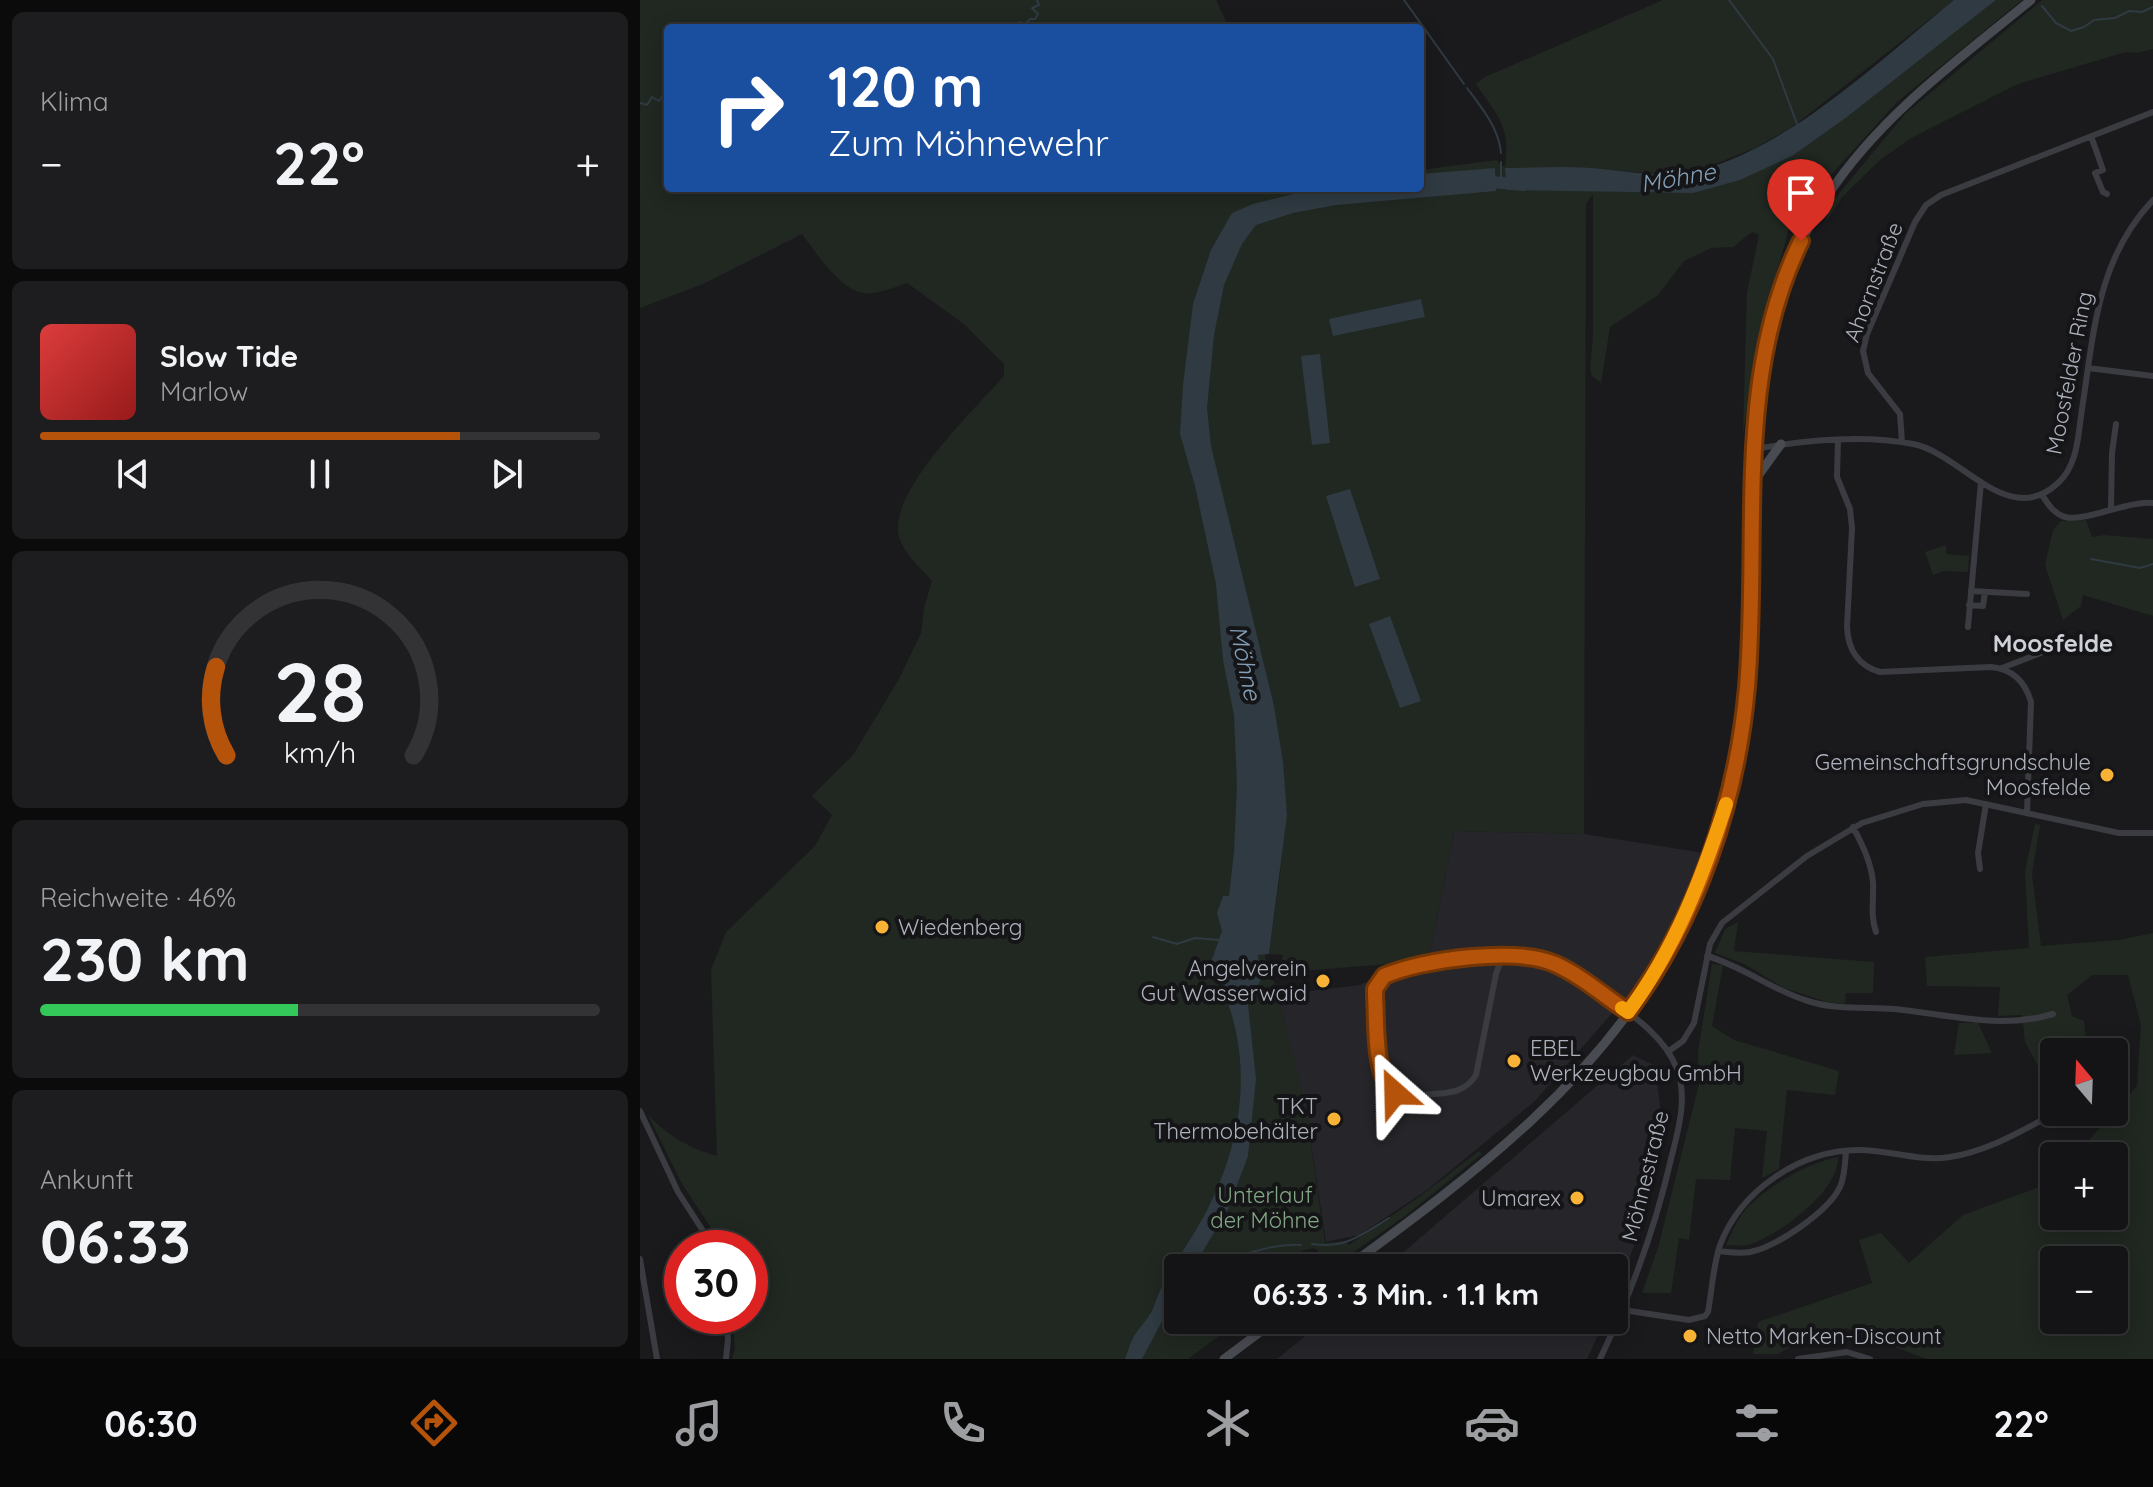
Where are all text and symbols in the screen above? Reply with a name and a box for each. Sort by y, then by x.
text: 120 m [828,51,983,121]
icon: right [696,56,800,160]
text: Klima [40,85,109,118]
text: Zum Möhnewehr [828,120,1109,165]
text: 22° [273,125,365,200]
text: − [40,136,63,191]
text: + [575,136,600,191]
water label: Möhne [1638,155,1719,198]
pin [1767,159,1835,241]
icon: arrive [1779,171,1823,215]
street label: Ahornstraße [1837,218,1909,346]
street label: Moosfelder Ring [2039,289,2099,457]
text: Slow Tide [160,337,298,375]
text: Marlow [160,375,248,408]
icon: previous [111,452,155,496]
icon: pause [298,452,342,496]
icon: next [485,452,529,496]
water label: Möhne [1223,623,1269,704]
district label: Moosfelde [1993,628,2113,658]
text: 28 [274,638,366,742]
text: km/h [284,734,356,770]
place label: Gemeinschaftsgrundschule Moosfelde [1815,748,2091,801]
marker: Gemeinschaftsgrundschule Moosfelde [2098,766,2116,784]
text: Reichweite · 46% [40,881,236,914]
place label: Wiedenberg [898,913,1023,941]
marker: Wiedenberg [873,918,891,936]
text: 230 km [40,921,249,996]
place label: Angelverein Gut Wasserwaid [1141,954,1307,1007]
marker: Angelverein Gut Wasserwaid [1314,972,1332,990]
place label: EBEL Werkzeugbau GmbH [1530,1034,1742,1087]
north arrow [2040,1038,2128,1126]
map controls [2040,1038,2128,1334]
position arrow [1353,1051,1437,1135]
marker: EBEL Werkzeugbau GmbH [1505,1052,1523,1070]
place label: TKT Thermobehälter [1153,1092,1319,1145]
street label: Möhnestraße [1615,1108,1675,1244]
marker: TKT Thermobehälter [1325,1110,1343,1128]
button: + [2040,1142,2128,1230]
text: Ankunft [40,1163,134,1196]
park label: Unterlauf der Möhne [1210,1181,1320,1234]
place label: Umarex [1481,1184,1561,1212]
marker: Umarex [1568,1189,1586,1207]
text: 06:33 [40,1203,191,1278]
speed limit sign: 30 [664,1230,768,1334]
button: − [2040,1246,2128,1334]
text: 06:33 · 3 Min. · 1.1 km [1253,1275,1539,1313]
place label: Netto Marken-Discount [1706,1322,1942,1350]
marker: Netto Marken-Discount [1681,1327,1699,1345]
icon: directions [406,1395,462,1451]
icon: music [671,1395,727,1451]
icon: phone [935,1395,991,1451]
icon: climate [1200,1395,1256,1451]
icon: car [1464,1395,1520,1451]
icon: filters [1729,1395,1785,1451]
text: 06:30 [104,1401,198,1446]
text: 22° [1994,1401,2049,1446]

